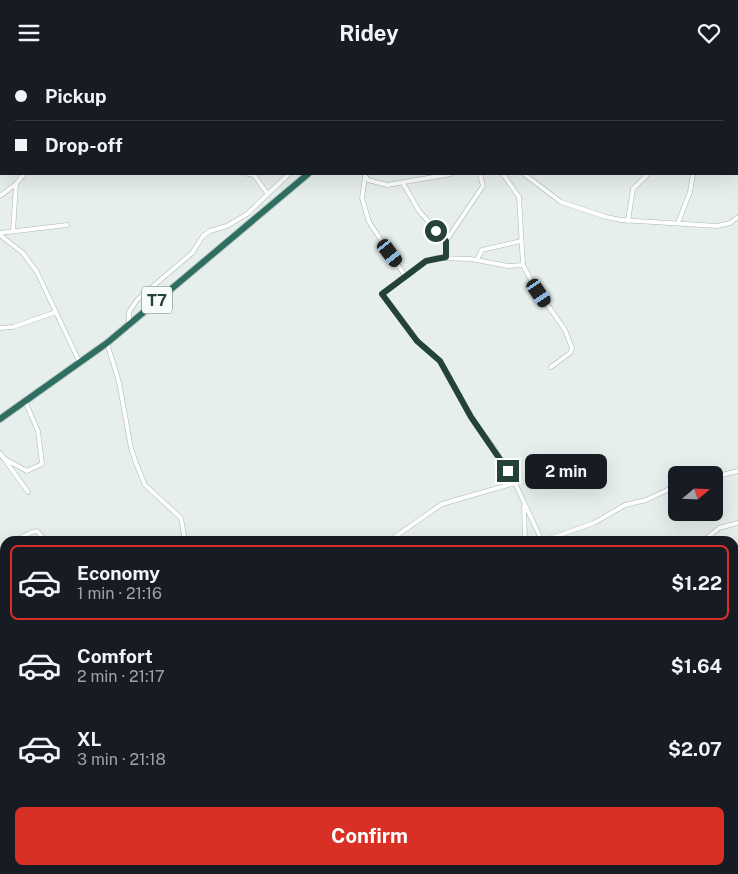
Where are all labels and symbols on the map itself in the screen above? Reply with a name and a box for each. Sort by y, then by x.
route start [425,220,447,242]
car [374,237,405,269]
car [524,276,553,310]
road number: T7 [142,287,172,313]
callout: 2 min [526,453,608,489]
route end [497,460,519,482]
north arrow [668,466,722,521]

